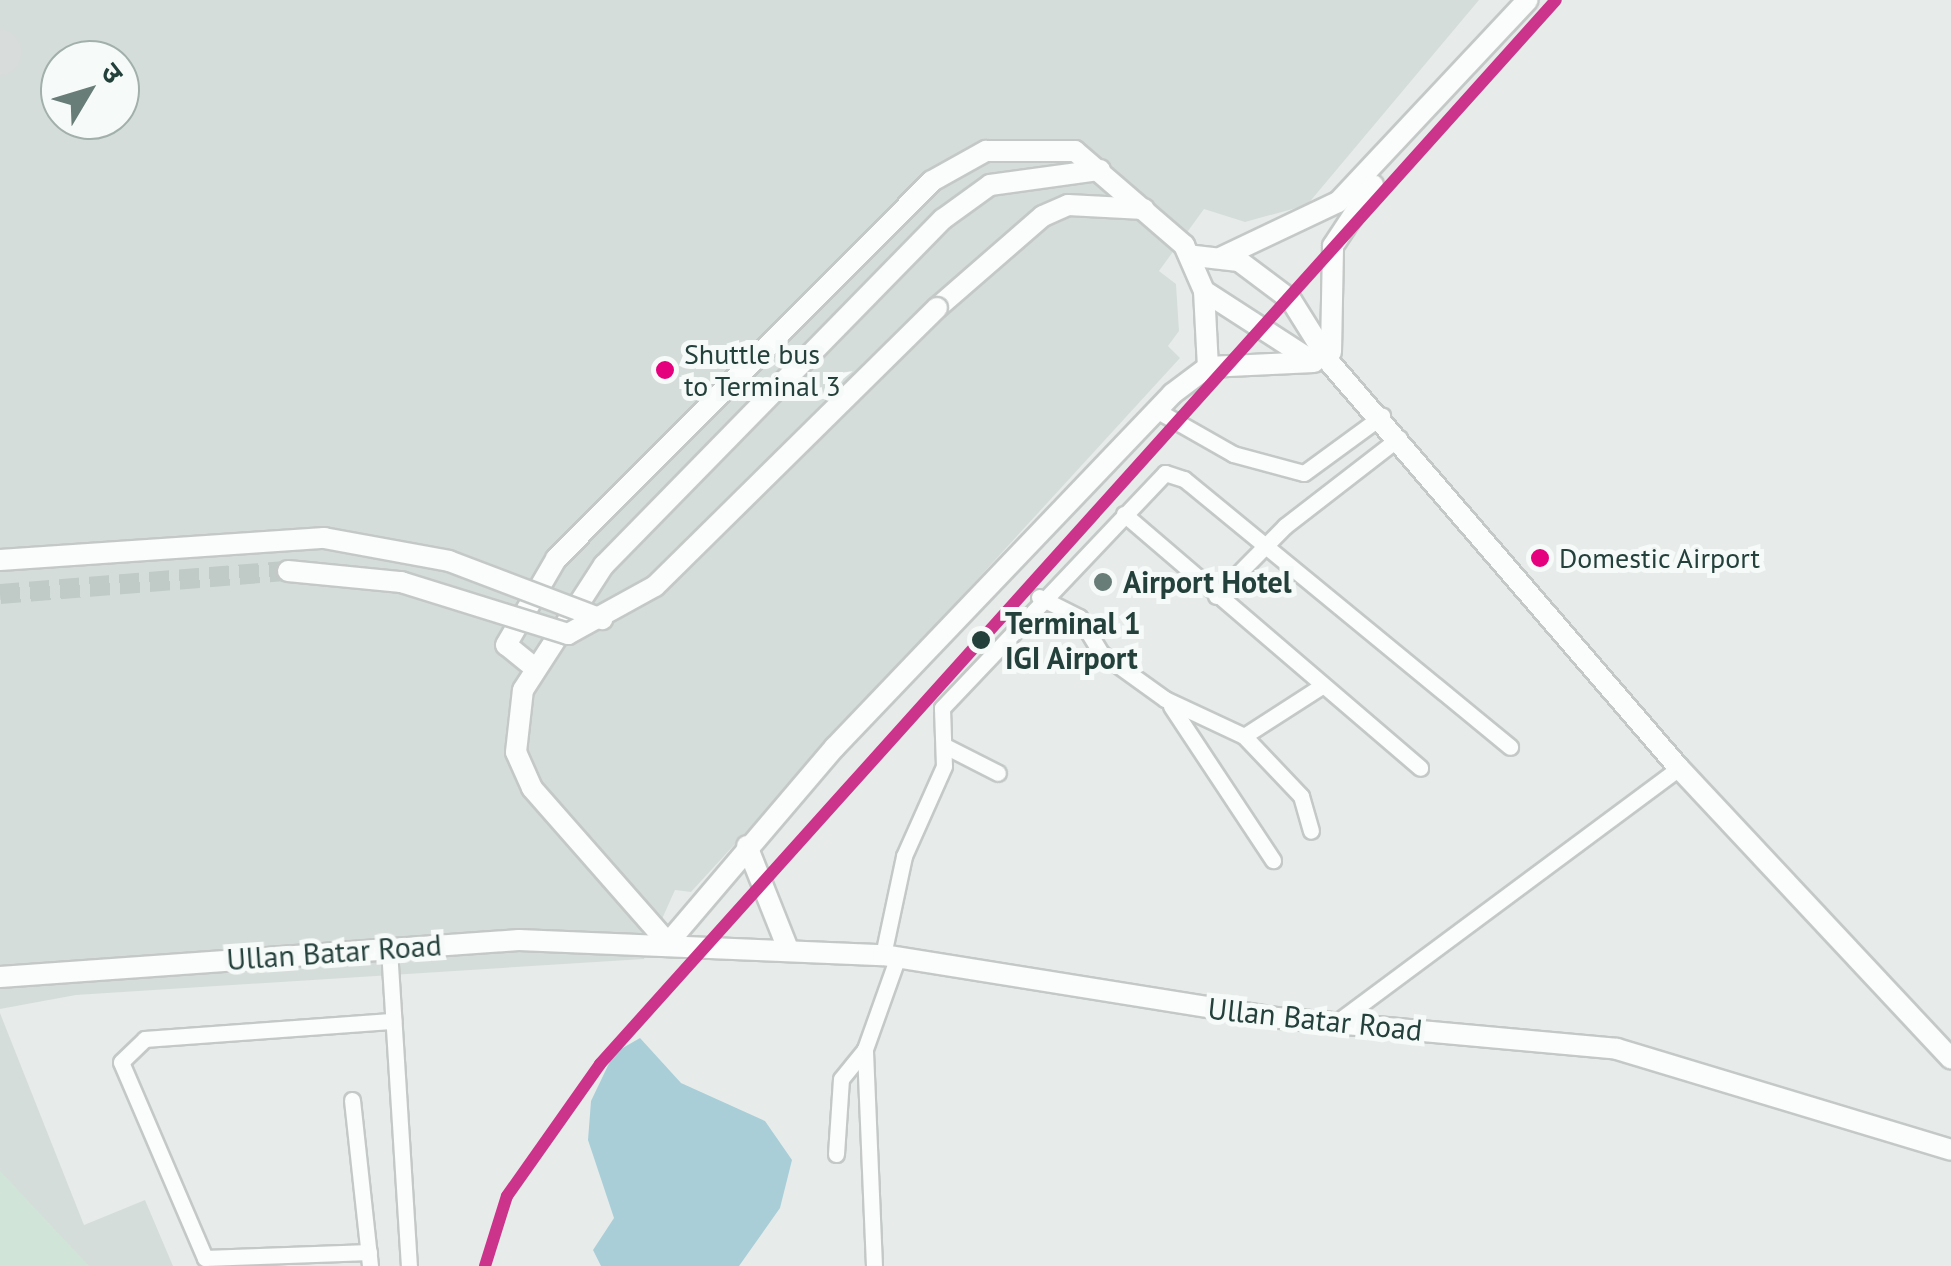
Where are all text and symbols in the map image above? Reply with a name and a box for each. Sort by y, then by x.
north arrow [40,40,140,140]
text: उ [93,55,132,90]
place label: Shuttle bus to Terminal 3 [684,337,842,403]
marker: Shuttle bus to Terminal 3 [655,360,675,380]
place label: Domestic Airport [1559,541,1762,575]
marker: Domestic Airport [1530,548,1550,568]
place label: Airport Hotel [1123,564,1292,600]
marker: Airport Hotel [1092,571,1114,593]
place label: Terminal 1 IGI Airport [1005,605,1141,676]
marker: Terminal 1 IGI Airport [966,625,996,655]
street label: Ullan Batar Road [225,927,443,977]
street label: Ullan Batar Road [1206,990,1424,1048]

